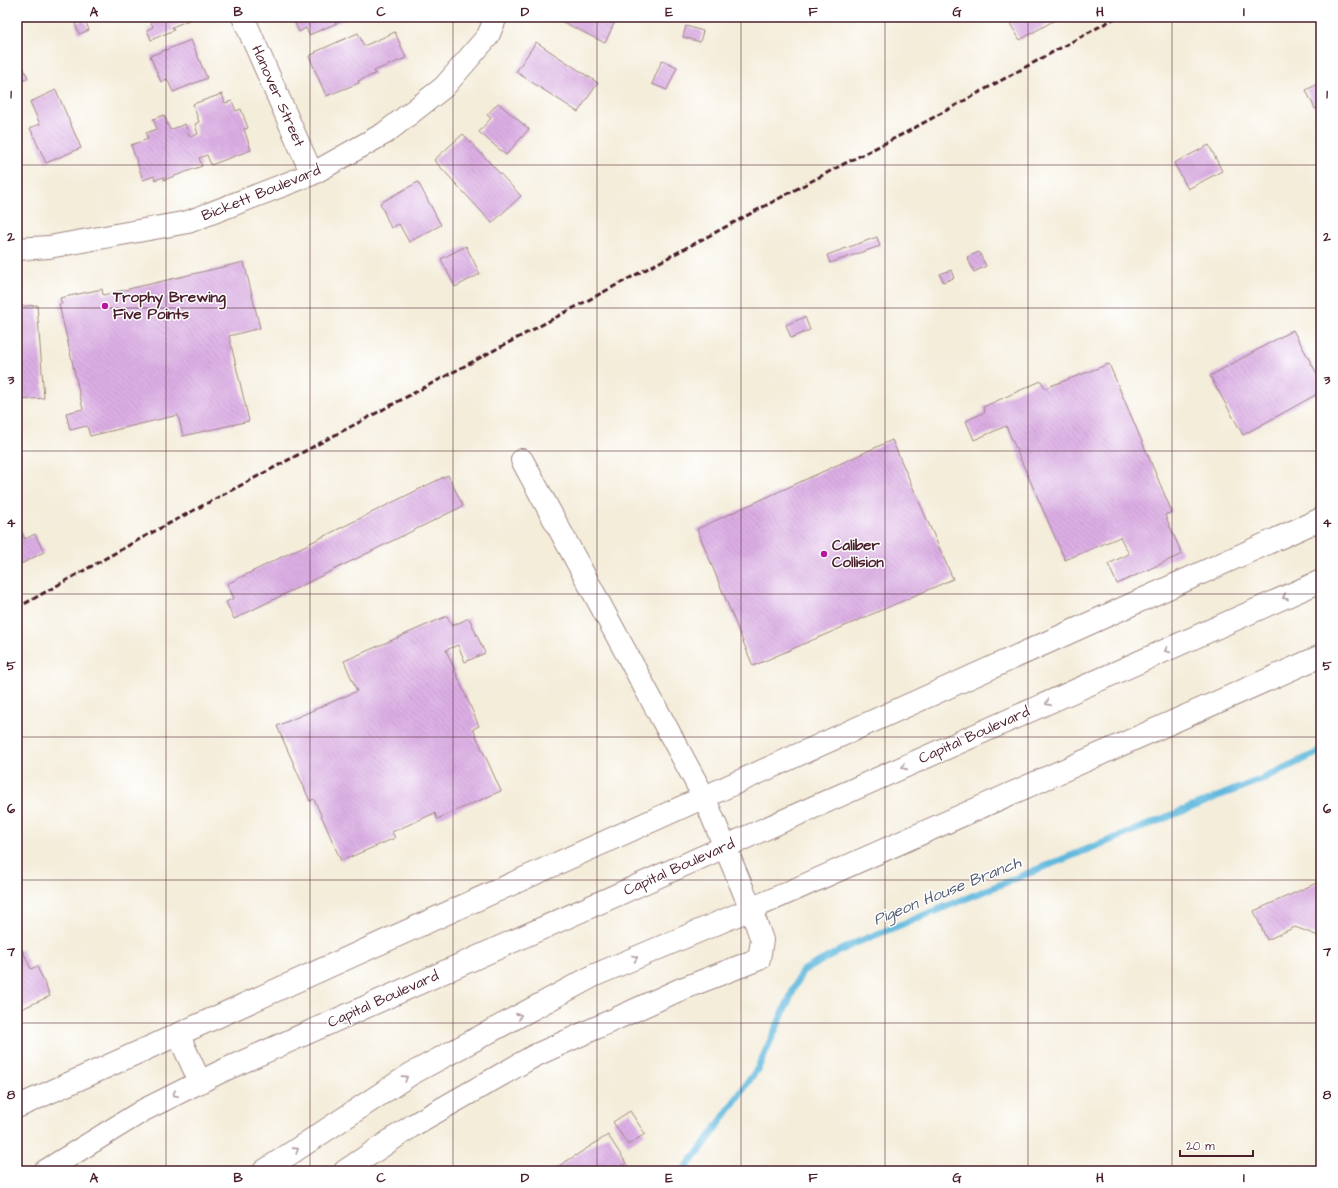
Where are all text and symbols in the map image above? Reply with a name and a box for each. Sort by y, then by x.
text: A [90,3,99,21]
text: B [233,3,243,21]
text: C [376,3,386,21]
text: D [521,3,530,21]
text: E [665,3,673,21]
text: F [808,3,818,21]
text: G [952,3,962,21]
text: H [1096,3,1104,21]
text: I [1243,3,1245,21]
street label: Hanover Street [246,42,310,150]
text: 1 [10,85,12,103]
text: 1 [1326,85,1328,103]
street label: Bickett Boulevard [198,159,324,226]
text: 2 [6,228,15,246]
text: 2 [1322,228,1331,246]
place label: Trophy Brewing Five Points [112,287,226,325]
marker: Trophy Brewing Five Points [100,301,110,311]
text: 3 [7,371,15,389]
text: 3 [1323,371,1331,389]
text: 4 [7,514,16,532]
text: 4 [1323,514,1332,532]
place label: Caliber Collision [832,535,884,573]
marker: Caliber Collision [819,549,829,559]
one-way arrow [1282,592,1290,600]
one-way arrow [1163,645,1171,653]
text: 5 [6,657,16,675]
text: 5 [1322,657,1332,675]
one-way arrow [1045,698,1052,706]
street label: Capital Boulevard [915,701,1033,769]
one-way arrow [900,762,908,770]
text: 6 [7,800,16,818]
text: 6 [1323,800,1332,818]
street label: Capital Boulevard [620,833,738,901]
water label: Pigeon House Branch [870,851,1025,932]
text: 7 [6,943,16,961]
text: 7 [1322,943,1332,961]
one-way arrow [631,955,639,963]
street label: Capital Boulevard [324,965,442,1033]
one-way arrow [515,1013,522,1021]
one-way arrow [401,1075,408,1083]
text: 8 [7,1086,16,1104]
text: 8 [1323,1086,1332,1104]
one-way arrow [172,1090,179,1097]
scale bar [1180,1132,1253,1158]
text: 20 m [1186,1138,1215,1155]
one-way arrow [292,1147,299,1154]
text: A [90,1169,99,1187]
text: B [233,1169,243,1187]
text: C [376,1169,386,1187]
text: D [521,1169,530,1187]
text: E [665,1169,673,1187]
text: F [808,1169,818,1187]
text: G [952,1169,962,1187]
text: H [1096,1169,1104,1187]
text: I [1243,1169,1245,1187]

